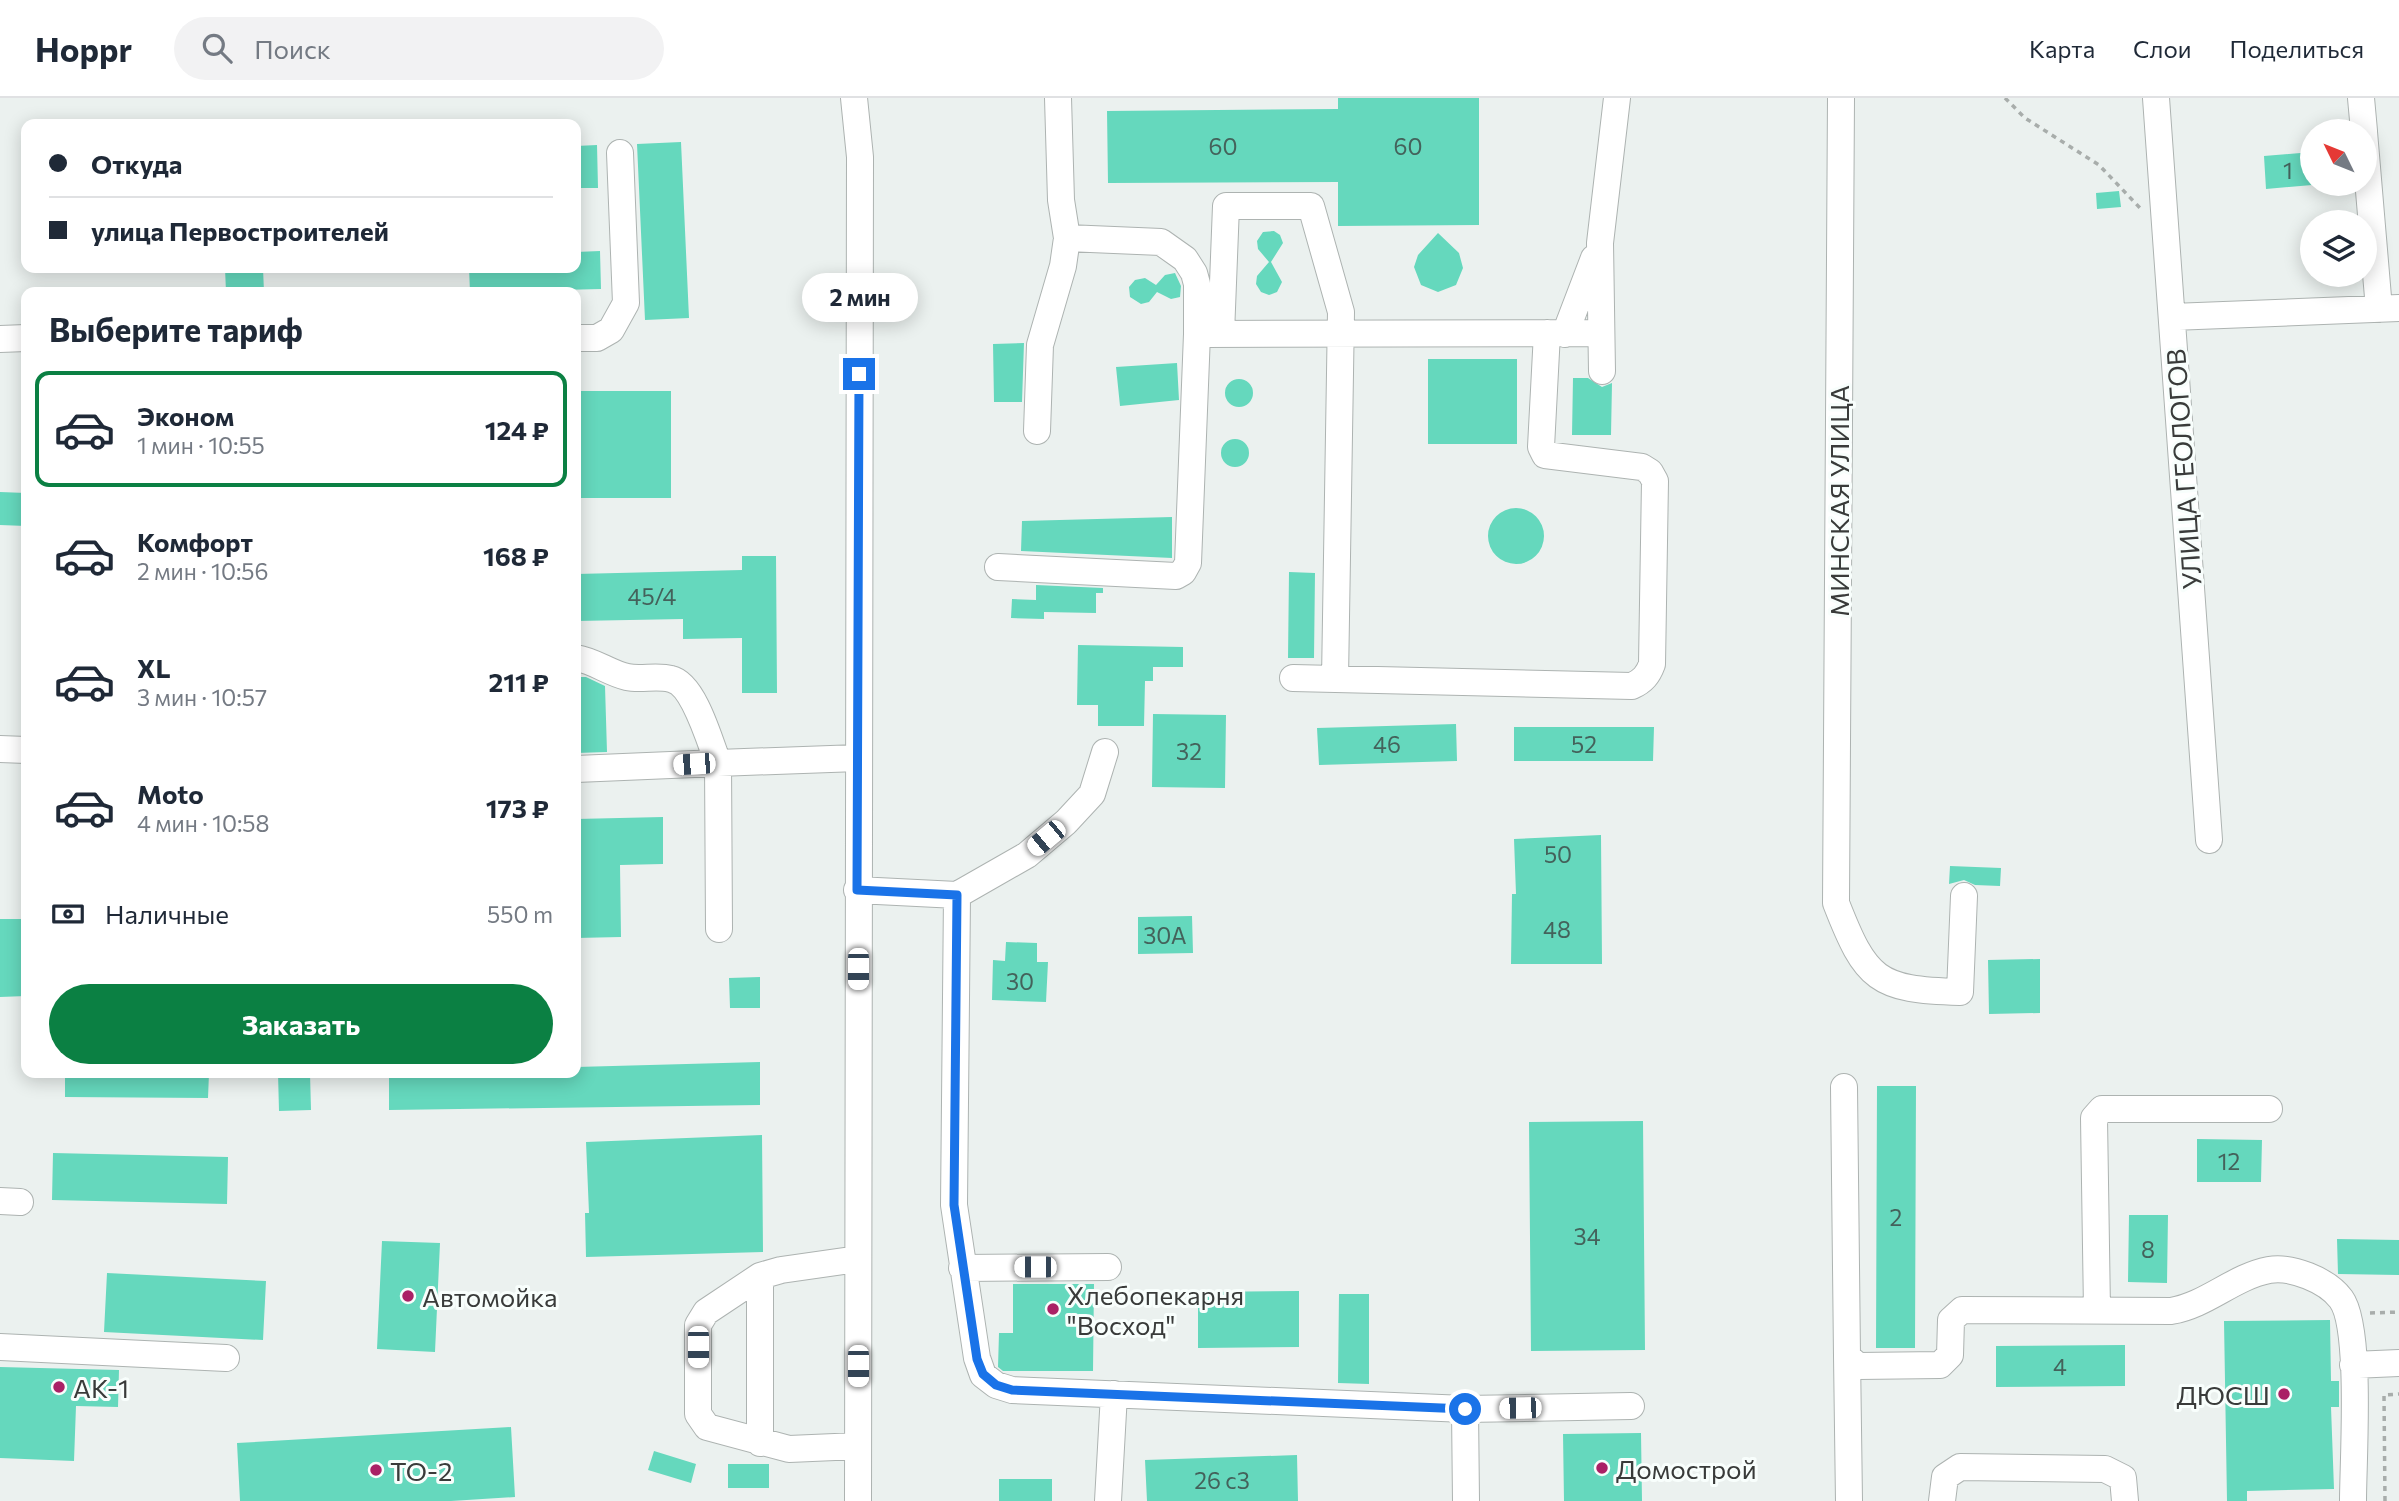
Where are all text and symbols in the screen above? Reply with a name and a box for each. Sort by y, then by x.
search box [174,17,664,80]
text: Hoppr [35,28,132,69]
icon: search [198,29,236,67]
text: Поиск [254,33,331,64]
text: Карта [2029,34,2095,63]
text: Слои [2133,34,2191,63]
text: Поделиться [2229,34,2364,63]
north arrow [2300,119,2376,196]
map controls [2300,119,2377,287]
house number: 60 [1209,132,1237,160]
house number: 60 [1394,132,1422,160]
text: Откуда [91,148,182,179]
house number: 1 [2283,156,2293,184]
button: layers [2300,210,2377,287]
text: улица Первостроителей [91,215,389,246]
callout: 2 мин [801,272,917,322]
text: 2 мин [829,283,891,311]
text: Выберите тариф [49,309,303,349]
street label: УЛИЦА ГЕОЛОГОВ [2159,348,2207,590]
route end [843,358,875,390]
street label: МИНСКАЯ УЛИЦА [1823,385,1854,617]
icon: car [53,398,116,461]
text: Эконом [137,400,234,431]
text: 124 ₽ [485,414,549,445]
text: 1 мин · 10:55 [137,431,265,459]
icon: car [53,524,116,587]
text: Комфорт [137,526,253,557]
text: 168 ₽ [483,540,549,571]
text: 2 мин · 10:56 [137,557,269,585]
house number: 45/4 [628,582,677,610]
icon: car [53,650,116,713]
text: XL [137,652,171,683]
text: 211 ₽ [489,666,549,697]
text: 3 мин · 10:57 [137,683,267,711]
house number: 46 [1373,730,1401,758]
house number: 52 [1571,730,1597,758]
house number: 32 [1176,737,1202,765]
car [673,752,716,776]
icon: car [53,776,116,839]
text: Moto [137,778,204,809]
text: 173 ₽ [486,792,549,823]
text: 4 мин · 10:58 [137,809,270,837]
car [1024,816,1069,860]
house number: 50 [1544,840,1572,868]
icon: cash [49,895,87,933]
text: Наличные [105,898,229,929]
text: 550 m [487,900,553,928]
house number: 48 [1543,915,1571,943]
house number: 30А [1143,921,1187,949]
car [848,948,869,990]
house number: 30 [1006,967,1034,995]
button: Заказать [49,984,553,1064]
house number: 12 [2218,1147,2240,1175]
house number: 2 [1890,1203,1902,1231]
house number: 34 [1574,1222,1601,1250]
house number: 8 [2141,1235,2155,1263]
car [1015,1257,1057,1278]
place label: Хлебопекарня "Восход" [1067,1279,1244,1340]
place label: Автомойка [422,1281,558,1312]
marker: Автомойка [400,1288,416,1304]
marker: Хлебопекарня "Восход" [1045,1301,1061,1317]
car [688,1326,709,1368]
car [848,1345,869,1387]
house number: 4 [2053,1352,2067,1380]
place label: АК-1 [73,1372,129,1403]
marker: АК-1 [51,1379,67,1395]
place label: ДЮСШ [2176,1379,2270,1410]
marker: ДЮСШ [2276,1386,2292,1402]
route start [1449,1393,1481,1425]
car [1499,1397,1542,1419]
place label: Домострой [1616,1453,1757,1484]
place label: ТО-2 [390,1455,452,1486]
marker: Домострой [1594,1460,1610,1476]
marker: ТО-2 [368,1462,384,1478]
house number: 26 с3 [1194,1466,1250,1494]

